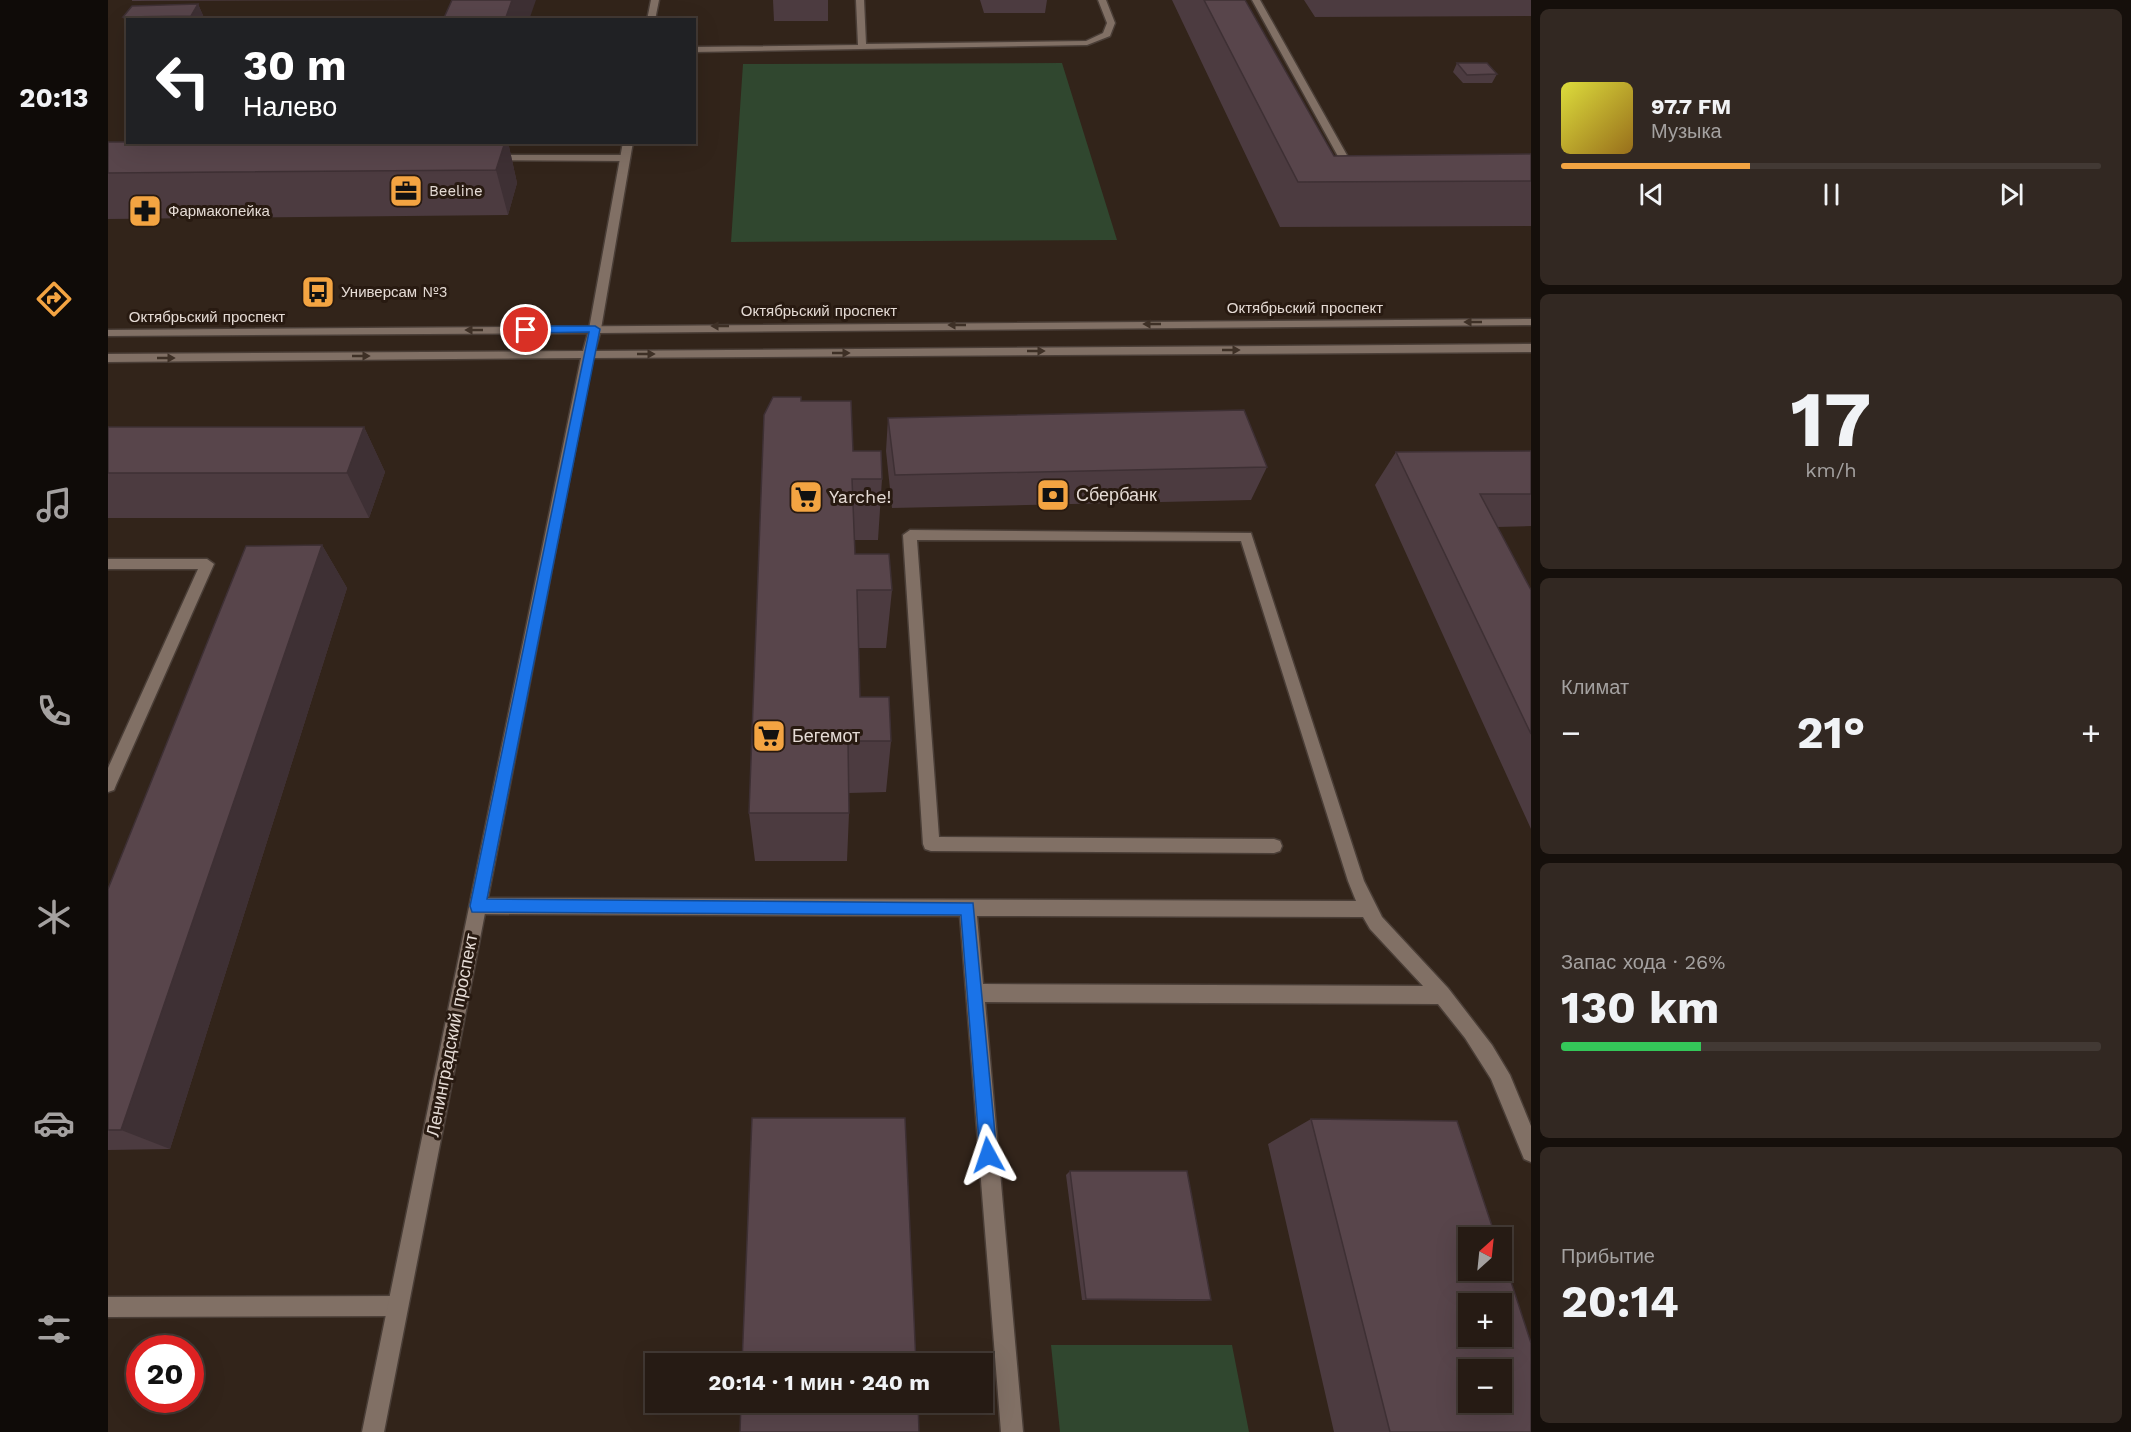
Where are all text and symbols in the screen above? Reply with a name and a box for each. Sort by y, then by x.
text: 30 m [243,41,347,90]
icon: left [144,42,222,120]
text: 20:13 [19,82,89,114]
text: Налево [243,91,337,123]
text: 97.7 FM [1651,94,1731,119]
text: Музыка [1651,119,1722,143]
office icon: Beeline [388,173,424,209]
icon: previous [1635,178,1668,211]
icon: pause [1815,178,1848,211]
icon: next [1995,178,2028,211]
place label: Beeline [429,182,483,200]
pharmacy icon: Фармакопейка [127,193,163,229]
place label: Фармакопейка [168,202,271,220]
bus stop icon: Универсам №3 [300,274,336,310]
icon: directions [33,278,75,320]
place label: Универсам №3 [341,283,447,301]
street label: Октябрьский проспект [1227,299,1383,317]
street label: Октябрьский проспект [741,302,897,320]
pin [500,304,551,355]
street label: Октябрьский проспект [129,308,285,326]
icon: arrive [509,313,542,346]
one-way arrow [1463,317,1482,327]
one-way arrow [1142,319,1161,329]
one-way arrow [947,320,966,330]
one-way arrow [710,321,729,331]
one-way arrow [464,325,483,335]
one-way arrow [1222,345,1241,355]
one-way arrow [1027,347,1046,356]
one-way arrow [832,348,851,358]
one-way arrow [637,349,656,359]
one-way arrow [352,351,371,361]
one-way arrow [157,353,176,362]
text: 17 [1790,373,1872,465]
text: km/h [1805,458,1857,482]
bank icon: Сбербанк [1035,477,1071,513]
supermarket icon: Yarche! [788,479,824,515]
icon: music [33,484,75,526]
place label: Сбербанк [1076,484,1157,505]
place label: Yarche! [829,486,891,507]
text: Климат [1561,675,1629,699]
icon: phone [33,690,75,732]
text: 21° [1797,706,1865,759]
text: − [1561,713,1581,752]
text: + [2081,713,2101,752]
supermarket icon: Бегемот [751,718,787,754]
place label: Бегемот [792,725,860,746]
icon: climate [33,896,75,938]
street label: Ленинградский проспект [421,931,482,1138]
text: Запас хода · 26% [1561,950,1725,974]
text: 130 km [1561,981,1719,1034]
icon: car [33,1102,75,1144]
position arrow [956,1123,1020,1187]
north arrow [1458,1227,1512,1281]
map controls [1458,1227,1512,1413]
text: Прибытие [1561,1244,1655,1268]
text: 20:14 [1561,1275,1679,1328]
button: + [1458,1293,1512,1347]
icon: filters [33,1308,75,1350]
speed limit sign: 20 [126,1335,204,1413]
button: − [1458,1359,1512,1413]
text: 20:14 · 1 мин · 240 m [708,1370,930,1395]

